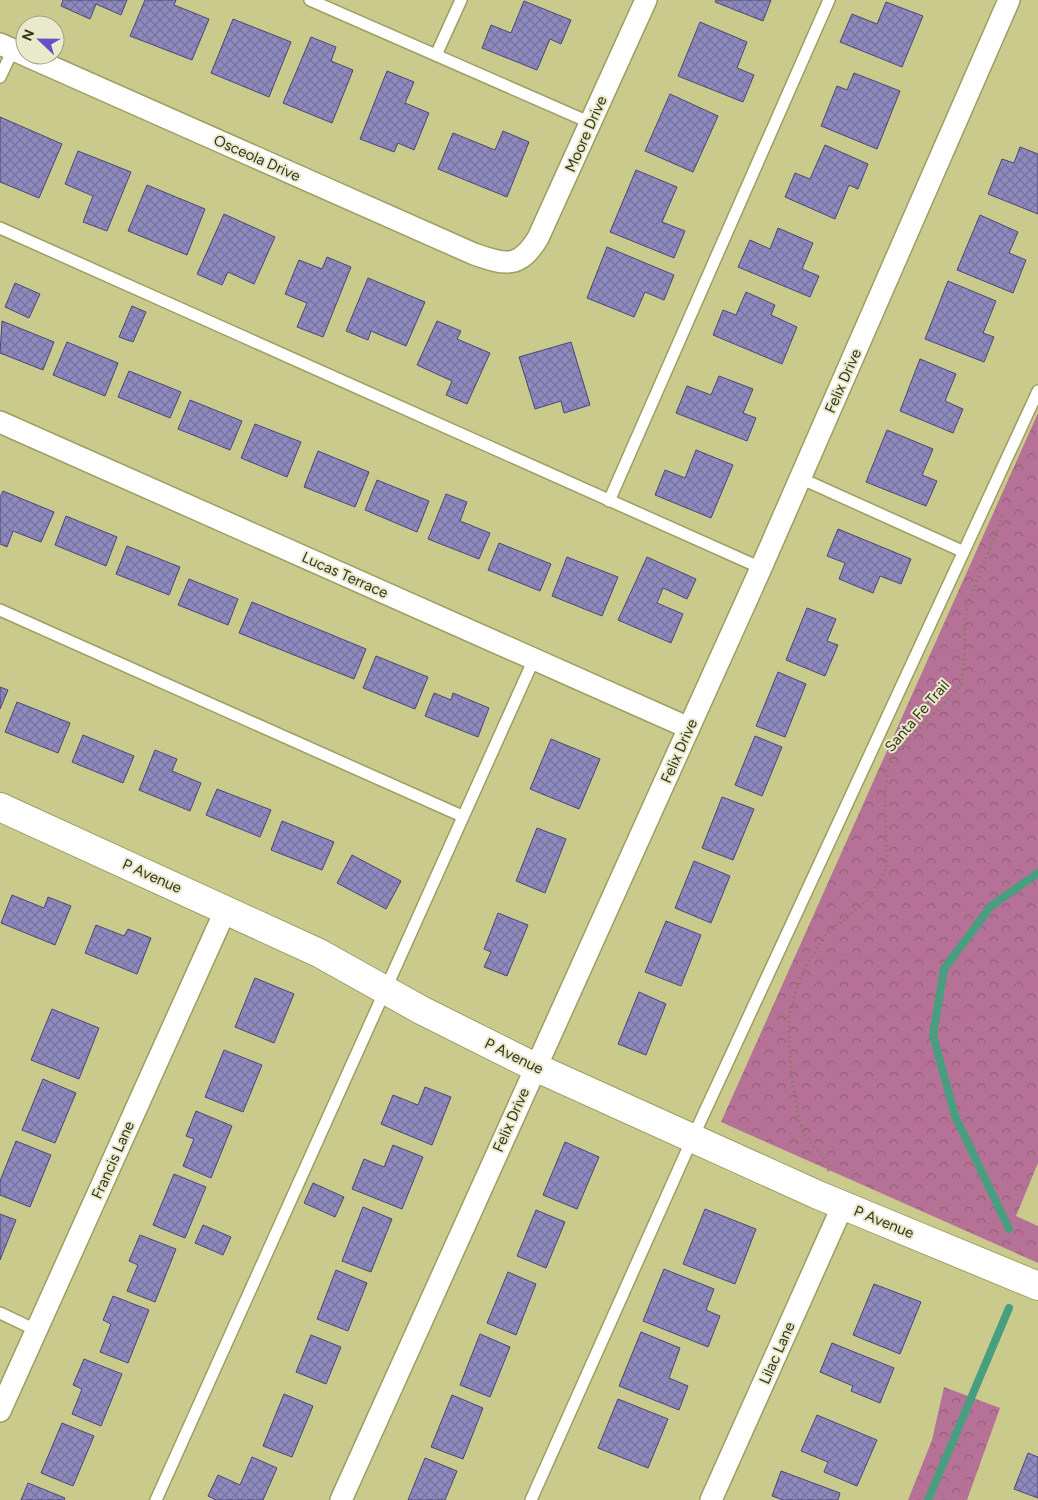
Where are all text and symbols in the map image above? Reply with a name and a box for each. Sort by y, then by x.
north arrow [15,15,65,65]
text: N [19,27,38,44]
street label: Moore Drive [561,93,611,175]
street label: Osceola Drive [211,131,303,185]
street label: Felix Drive [821,346,865,416]
street label: Lucas Terrace [299,548,391,602]
street label: Santa Fe Trail [881,676,953,756]
street label: Felix Drive [657,716,701,786]
street label: P Avenue [120,855,184,897]
street label: P Avenue [482,1034,546,1078]
street label: Felix Drive [489,1085,533,1155]
street label: Francis Lane [88,1118,138,1202]
street label: P Avenue [851,1202,917,1242]
street label: Lilac Lane [755,1319,799,1387]

